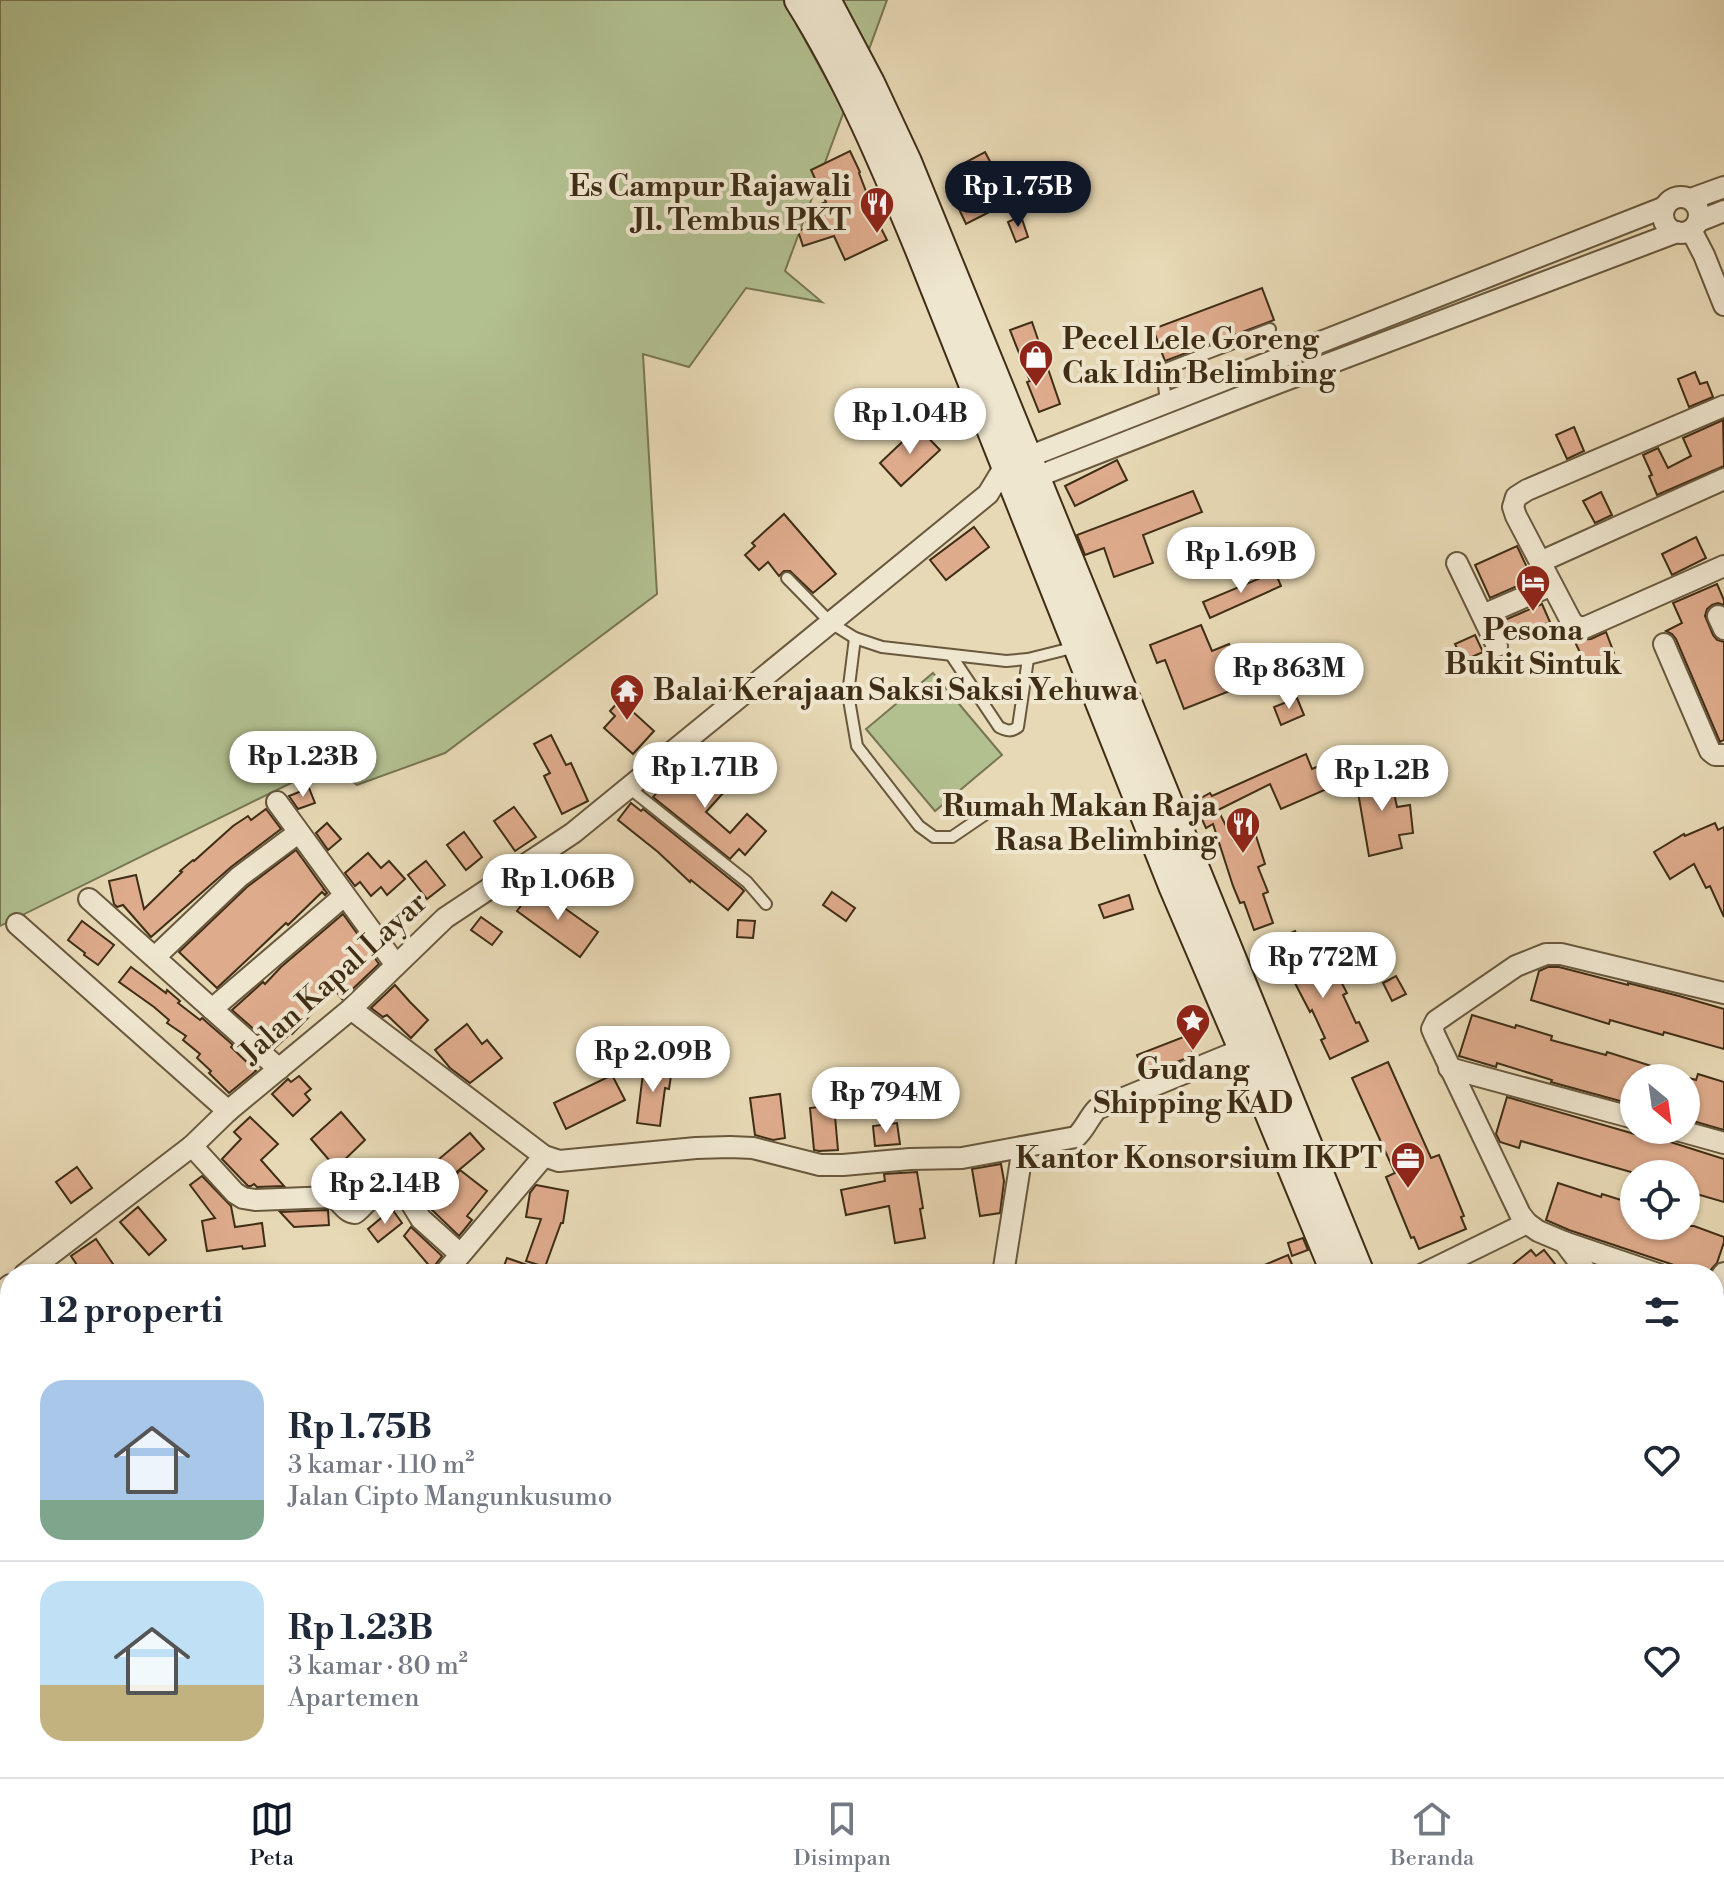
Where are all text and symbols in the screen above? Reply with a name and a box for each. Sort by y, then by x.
pin: Rp 1.75B [935,161,1101,229]
place label: Es Campur Rajawali Jl. Tembus PKT [569,168,851,240]
text: Rp 1.75B [963,171,1073,203]
restaurant icon: Es Campur Rajawali Jl. Tembus PKT [858,185,896,235]
place label: Pecel Lele Goreng Cak Idin Belimbing [1062,321,1336,393]
shop icon: Pecel Lele Goreng Cak Idin Belimbing [1017,338,1055,388]
pin: Rp 1.04B [827,388,993,456]
text: Rp 1.04B [852,398,968,430]
pin: Rp 1.69B [1158,527,1324,595]
text: Rp 1.69B [1185,537,1297,569]
hotel icon: Pesona Bukit Sintuk [1514,563,1552,613]
place label: Pesona Bukit Sintuk [1444,612,1622,684]
pin: Rp 863M [1215,643,1363,711]
text: Rp 863M [1233,653,1345,685]
temple icon: Balai Kerajaan Saksi Saksi Yehuwa [608,672,646,722]
place label: Balai Kerajaan Saksi Saksi Yehuwa [653,672,1139,710]
pin: Rp 1.23B [220,731,386,799]
text: Rp 1.23B [247,741,359,773]
pin: Rp 1.71B [622,742,788,810]
pin: Rp 1.2B [1308,745,1456,813]
text: Rp 1.71B [651,752,759,784]
text: Rp 1.2B [1334,755,1430,787]
place label: Rumah Makan Raja Rasa Belimbing [942,788,1218,860]
restaurant icon: Rumah Makan Raja Rasa Belimbing [1224,805,1262,855]
pin: Rp 1.06B [475,854,641,922]
text: Rp 1.06B [501,864,615,896]
street label: Jalan Kapal Layar [232,884,436,1073]
pin: Rp 772M [1249,932,1397,1000]
text: Rp 772M [1268,942,1378,974]
place icon: Gudang Shipping KAD [1174,1002,1212,1052]
pin: Rp 2.09B [570,1026,736,1094]
text: Rp 2.09B [594,1036,712,1068]
place label: Gudang Shipping KAD [1093,1051,1293,1123]
north arrow [1620,1064,1700,1144]
map controls [1620,1064,1700,1240]
pin: Rp 794M [812,1067,960,1135]
text: Rp 794M [830,1077,942,1109]
place label: Kantor Konsorsium IKPT [1016,1140,1382,1178]
office icon: Kantor Konsorsium IKPT [1389,1140,1427,1190]
pin: Rp 2.14B [302,1158,468,1226]
button: locate [1620,1160,1700,1240]
text: Rp 2.14B [329,1168,441,1200]
icon: filters [1640,1290,1684,1334]
text: 12 properti [40,1291,223,1333]
text: Rp 1.75B [288,1407,432,1449]
icon: home [104,1412,200,1508]
icon: heart [1640,1438,1684,1482]
text: 3 kamar · 110 m² [288,1449,474,1481]
text: Jalan Cipto Mangunkusumo [288,1481,612,1513]
text: Rp 1.23B [288,1608,433,1650]
icon: home [104,1613,200,1709]
icon: heart [1640,1639,1684,1683]
text: 3 kamar · 80 m² [288,1650,468,1682]
text: Apartemen [288,1682,420,1714]
tab: Peta [250,1797,294,1872]
tab: Disimpan [793,1797,891,1872]
tab: Beranda [1390,1797,1474,1872]

